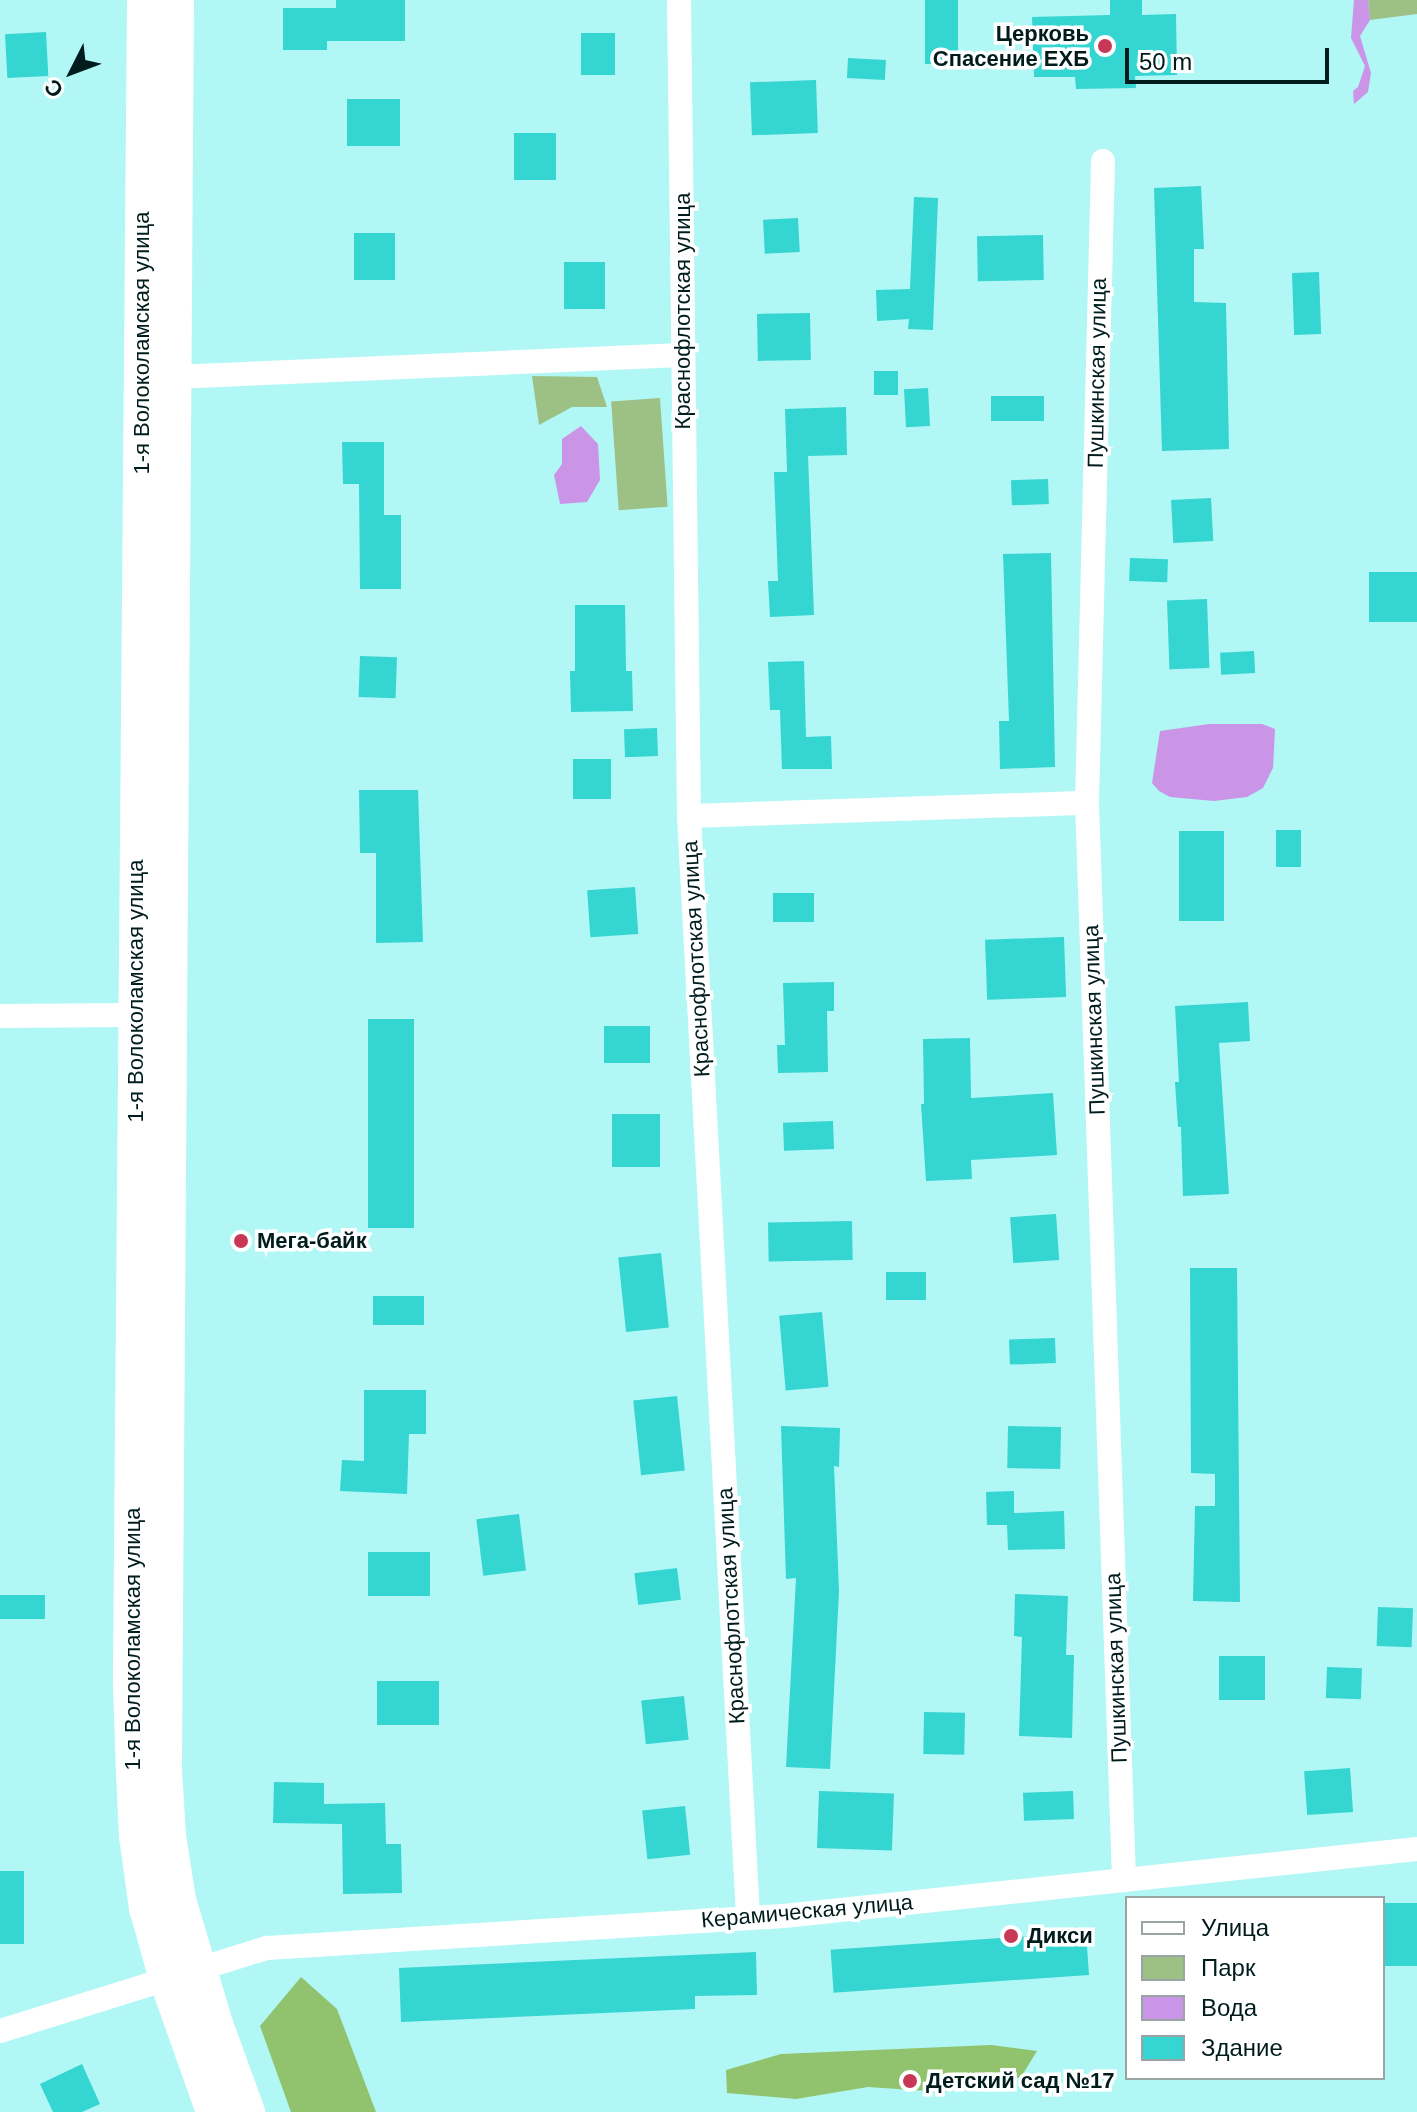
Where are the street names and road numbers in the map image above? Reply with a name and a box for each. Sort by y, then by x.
street label: Краснофлотская улица [670,193,696,429]
street label: 1-я Волоколамская улица [129,211,155,475]
street label: Пушкинская улица [1082,278,1112,468]
street label: Краснофлотская улица [677,840,715,1078]
street label: 1-я Волоколамская улица [123,859,149,1123]
street label: Пушкинская улица [1077,924,1111,1116]
street label: Краснофлотская улица [712,1487,750,1725]
street label: 1-я Волоколамская улица [120,1507,146,1771]
street label: Пушкинская улица [1099,1572,1133,1764]
street label: Керамическая улица [700,1889,914,1933]

